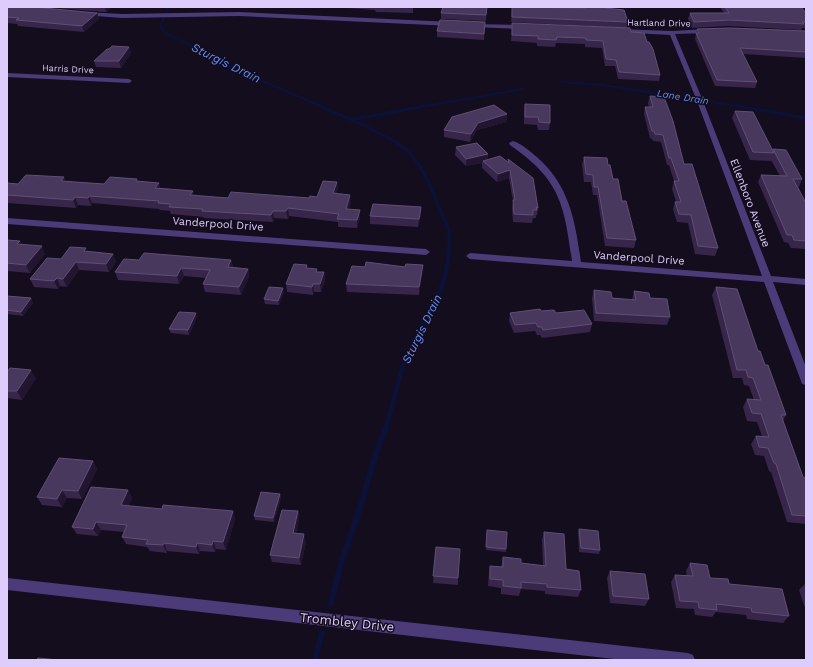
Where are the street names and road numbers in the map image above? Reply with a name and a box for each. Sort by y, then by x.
street label: Hartland Drive [627,17,691,29]
street label: Harris Drive [42,63,94,75]
street label: Ellenboro Avenue [727,157,773,249]
street label: Vanderpool Drive [172,214,264,234]
street label: Vanderpool Drive [593,248,685,268]
street label: Trombley Drive [299,610,395,634]

